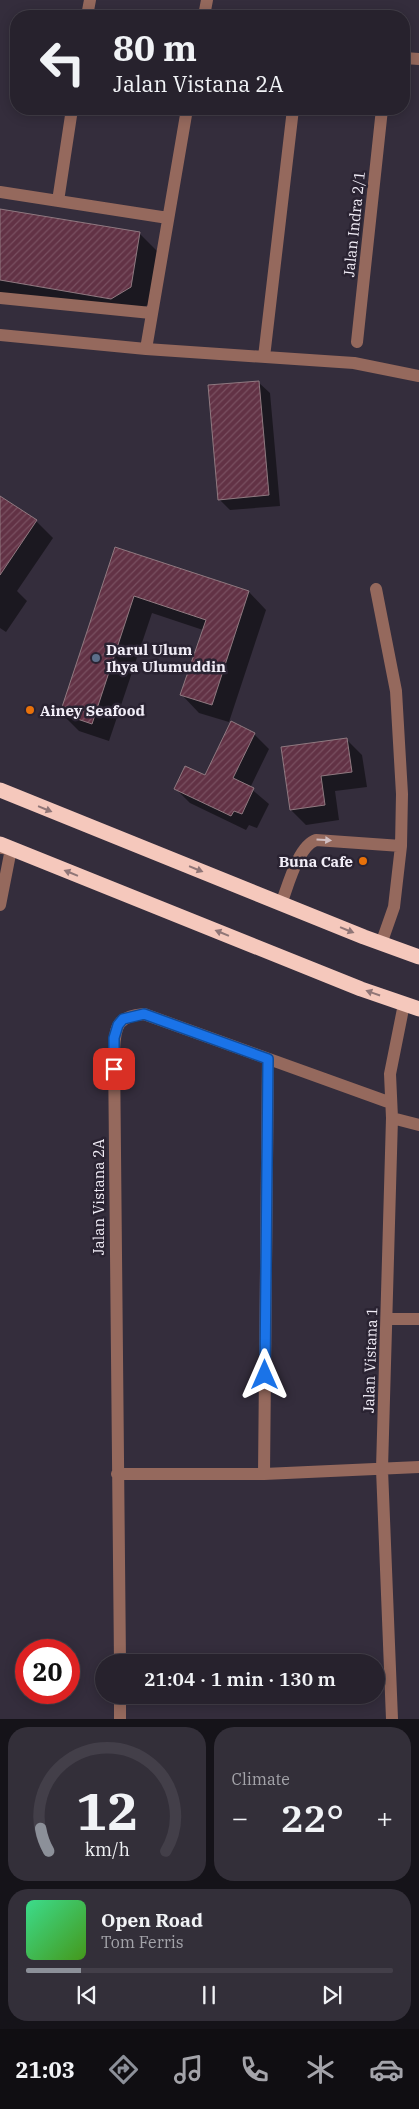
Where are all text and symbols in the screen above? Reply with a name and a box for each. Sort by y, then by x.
text: 80 m [113,25,197,71]
icon: left [30,30,95,95]
text: Jalan Vistana 2A [113,69,284,98]
street label: Jalan Indra 2/1 [339,170,369,278]
place label: Darul Ulum Ihya Ulumuddin [106,640,226,676]
marker: Darul Ulum Ihya Ulumuddin [90,652,102,664]
place label: Ainey Seafood [40,701,146,720]
marker: Ainey Seafood [24,704,36,716]
one-way arrow [38,805,52,813]
one-way arrow [317,837,333,845]
place label: Buna Cafe [279,852,353,871]
marker: Buna Cafe [357,855,369,867]
one-way arrow [189,866,203,874]
one-way arrow [63,869,78,877]
one-way arrow [339,927,354,935]
one-way arrow [215,929,229,937]
one-way arrow [365,989,380,997]
pin [93,1048,135,1090]
icon: arrive [100,1055,128,1083]
street label: Jalan Vistana 2A [89,1138,108,1255]
street label: Jalan Vistana 1 [359,1307,381,1413]
position arrow [238,1348,290,1400]
speed limit sign: 20 [15,1639,80,1704]
text: 21:04 · 1 min · 130 m [144,1667,336,1691]
text: Climate [232,1769,290,1789]
text: 12 [76,1777,138,1844]
text: 22° [281,1793,344,1842]
text: − [232,1799,248,1836]
text: + [376,1799,393,1836]
text: km/h [84,1838,129,1861]
text: Open Road [101,1908,203,1932]
text: Tom Ferris [101,1932,184,1952]
icon: previous [73,1981,101,2009]
icon: pause [195,1981,223,2009]
icon: next [318,1981,346,2009]
icon: directions [106,2052,141,2087]
icon: music [171,2052,206,2087]
icon: phone [237,2052,272,2087]
icon: climate [303,2052,338,2087]
icon: car [369,2052,404,2087]
text: 21:03 [15,2055,75,2084]

